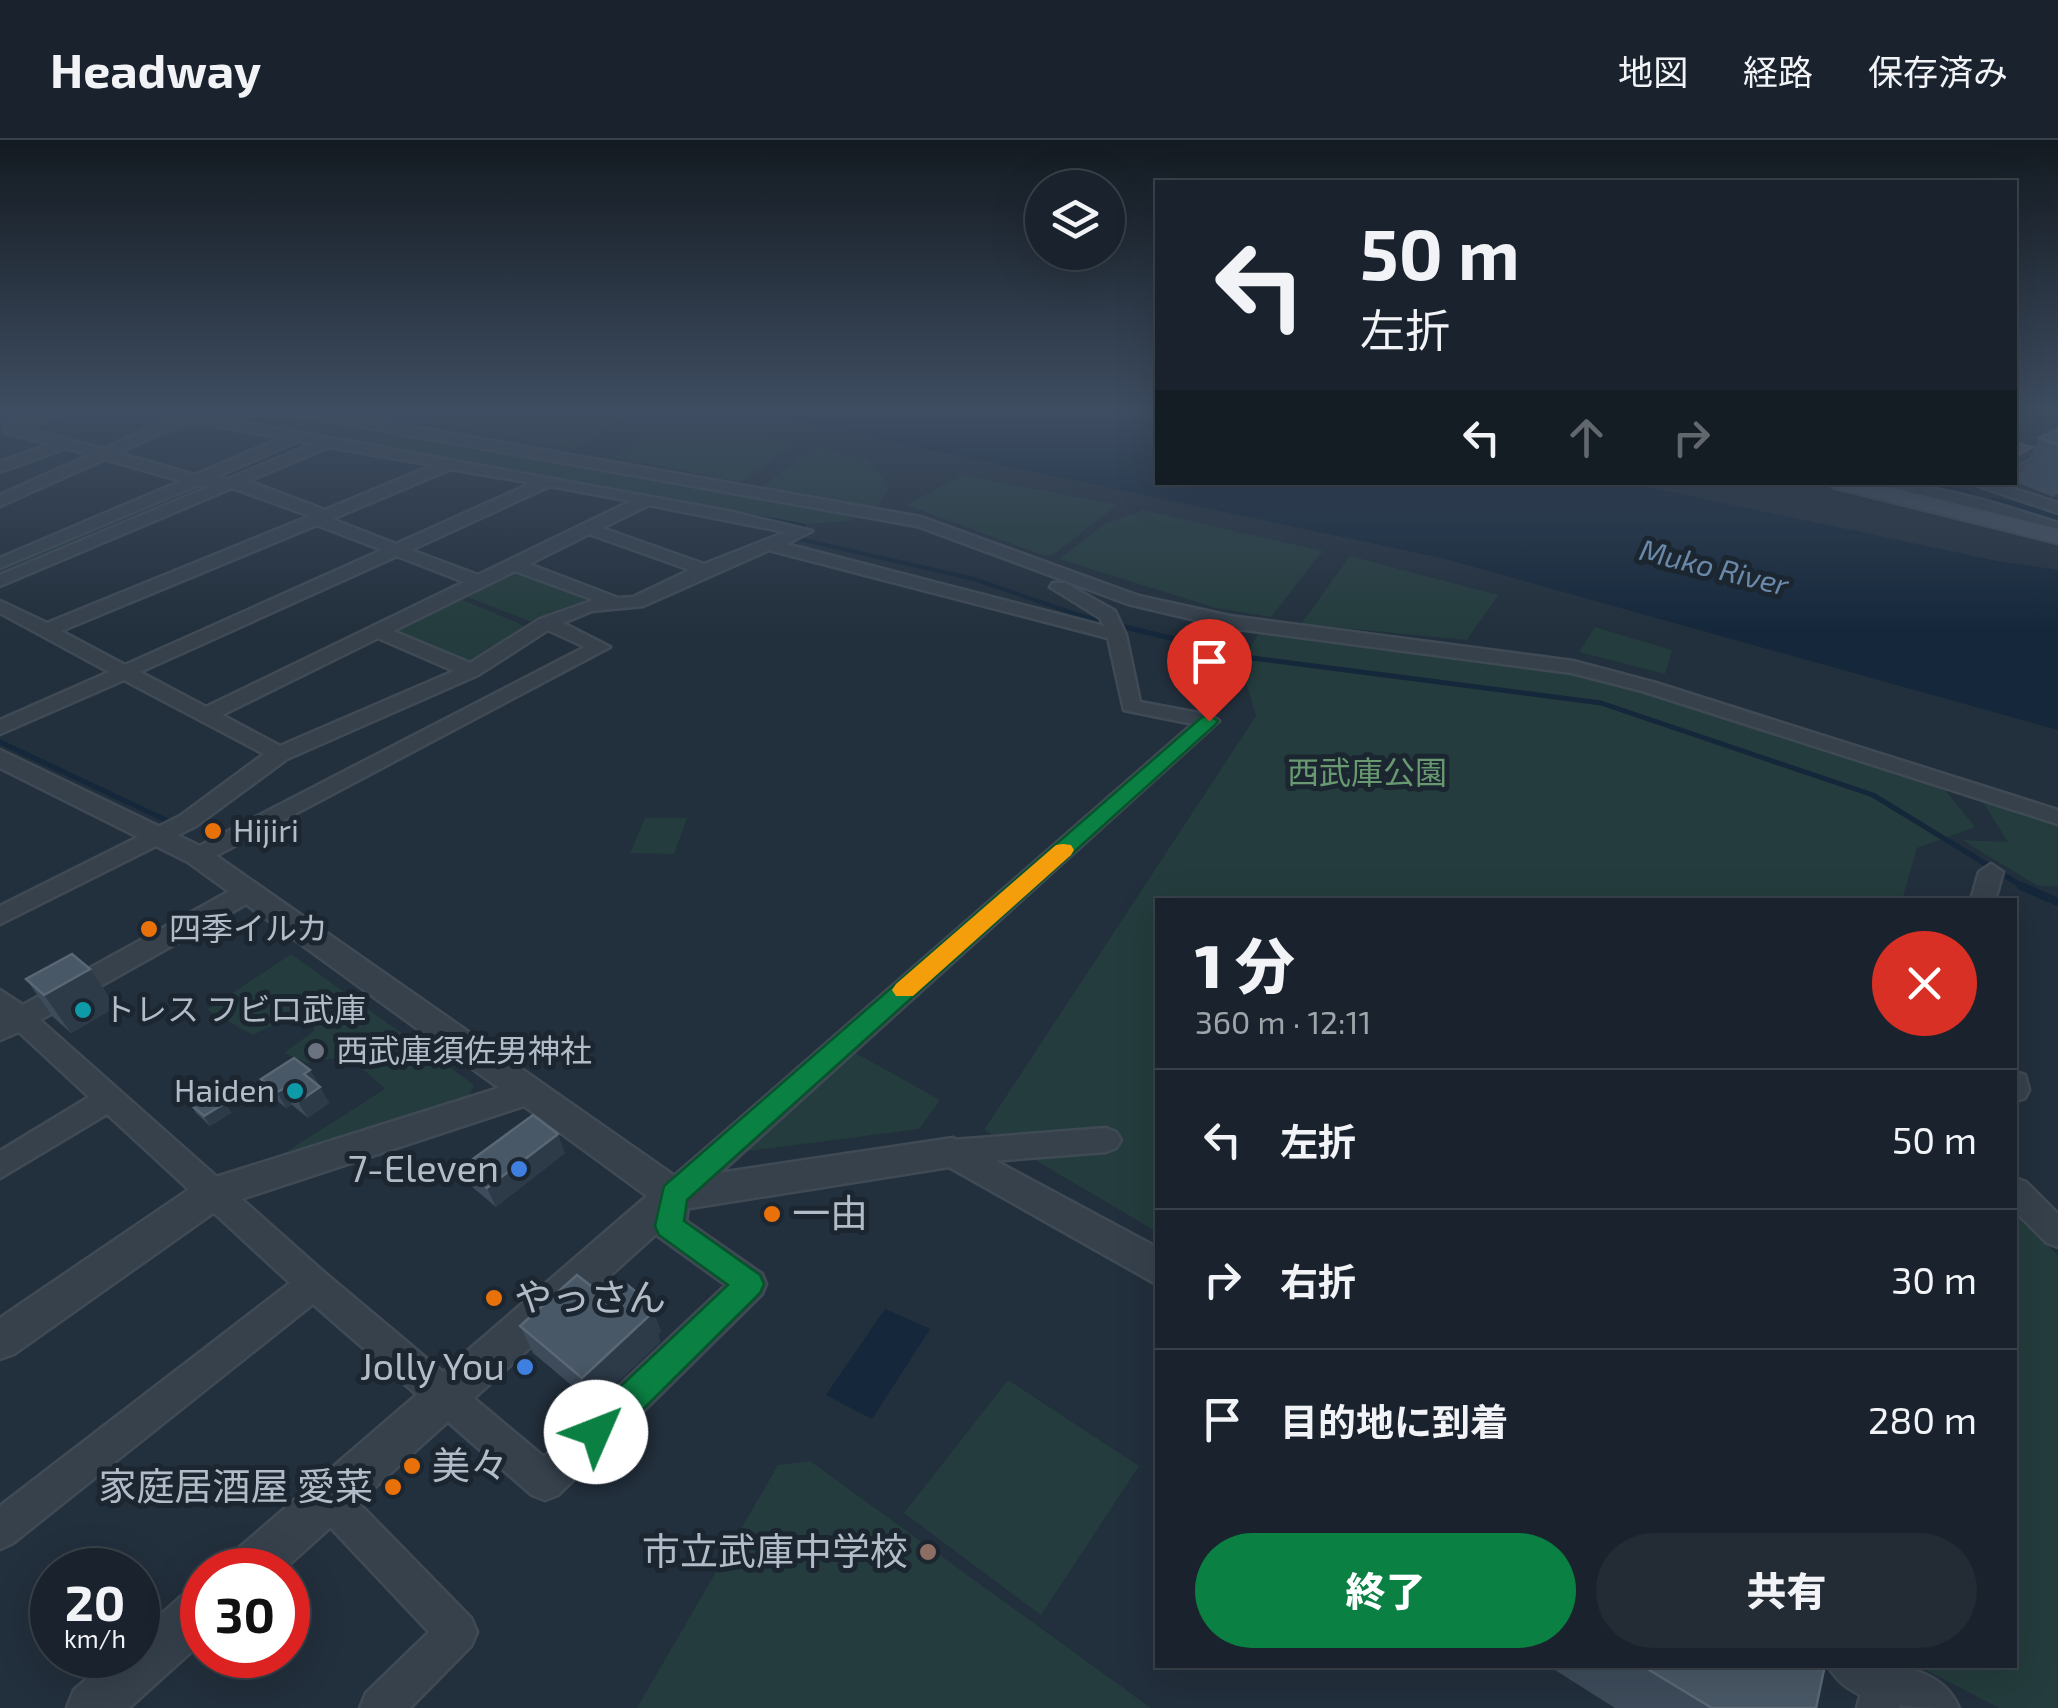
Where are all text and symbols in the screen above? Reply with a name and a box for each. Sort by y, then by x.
text: Headway [50,40,261,98]
text: 地図 [1618,50,1688,92]
text: 経路 [1743,50,1813,92]
text: 保存済み [1868,50,2008,92]
map controls [1025,170,1125,270]
button: layers [1025,170,1125,270]
text: 50 m [1360,210,1520,294]
icon: left [1195,220,1325,350]
text: 左折 [1360,302,1450,356]
icon: left [1454,410,1509,465]
icon: ahead [1559,410,1614,465]
icon: right [1664,410,1719,465]
water label: Muko River [1636,530,1794,602]
pin [1167,619,1252,722]
icon: arrive [1182,634,1237,689]
park label: 西武庫公園 [1287,752,1447,790]
place label: Hijiri [233,810,299,849]
marker: Hijiri [202,820,224,842]
place label: 四季イルカ [169,908,328,946]
marker: 四季イルカ [138,918,160,940]
text: 1 分 [1195,928,1295,1000]
button: close [1872,931,1977,1036]
place label: トレス フビロ武庫 [103,989,366,1027]
marker: トレス フビロ武庫 [72,999,94,1021]
text: 360 m · 12:11 [1195,1002,1371,1040]
place label: 西武庫須佐男神社 [336,1030,592,1068]
marker: 西武庫須佐男神社 [305,1040,327,1062]
place label: Haiden [174,1070,275,1108]
marker: Haiden [284,1080,306,1102]
icon: left [1195,1112,1250,1167]
text: 50 m [1892,1116,1977,1162]
text: 左折 [1280,1118,1356,1164]
place label: 7-Eleven [348,1144,499,1190]
marker: 7-Eleven [508,1158,530,1180]
place label: 一由 [792,1189,868,1235]
marker: 一由 [761,1203,783,1225]
icon: right [1195,1252,1250,1307]
text: 30 m [1891,1256,1977,1302]
text: 右折 [1280,1258,1356,1304]
place label: やっさん [514,1273,666,1319]
marker: やっさん [483,1287,505,1309]
place label: Jolly You [360,1342,505,1388]
marker: Jolly You [514,1356,536,1378]
position arrow [544,1380,648,1484]
icon: arrive [1195,1392,1250,1447]
text: 280 m [1868,1396,1977,1442]
text: 目的地に到着 [1280,1398,1508,1444]
place label: 美々 [432,1441,508,1487]
marker: 美々 [401,1455,423,1477]
place label: 家庭居酒屋 愛菜 [99,1462,373,1508]
marker: 家庭居酒屋 愛菜 [382,1476,404,1498]
place label: 市立武庫中学校 [642,1527,908,1573]
button: 終了 [1195,1533,1576,1648]
button: 共有 [1596,1533,1977,1648]
marker: 市立武庫中学校 [917,1541,939,1563]
speed limit sign: 30 [180,1548,310,1678]
text: 20 [65,1571,125,1631]
text: km/h [64,1623,126,1653]

